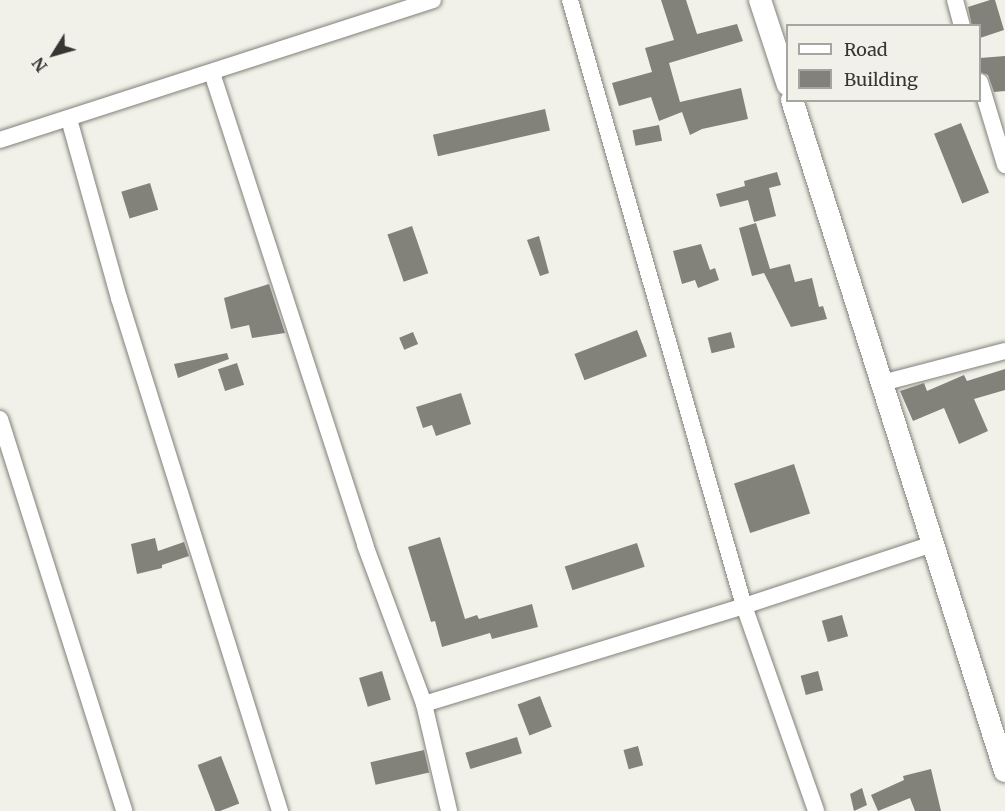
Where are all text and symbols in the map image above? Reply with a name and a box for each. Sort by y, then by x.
north arrow [24,24,84,84]
legend [786,24,981,102]
text: Road [844,38,888,61]
text: N [28,54,51,76]
text: Building [844,68,918,91]

